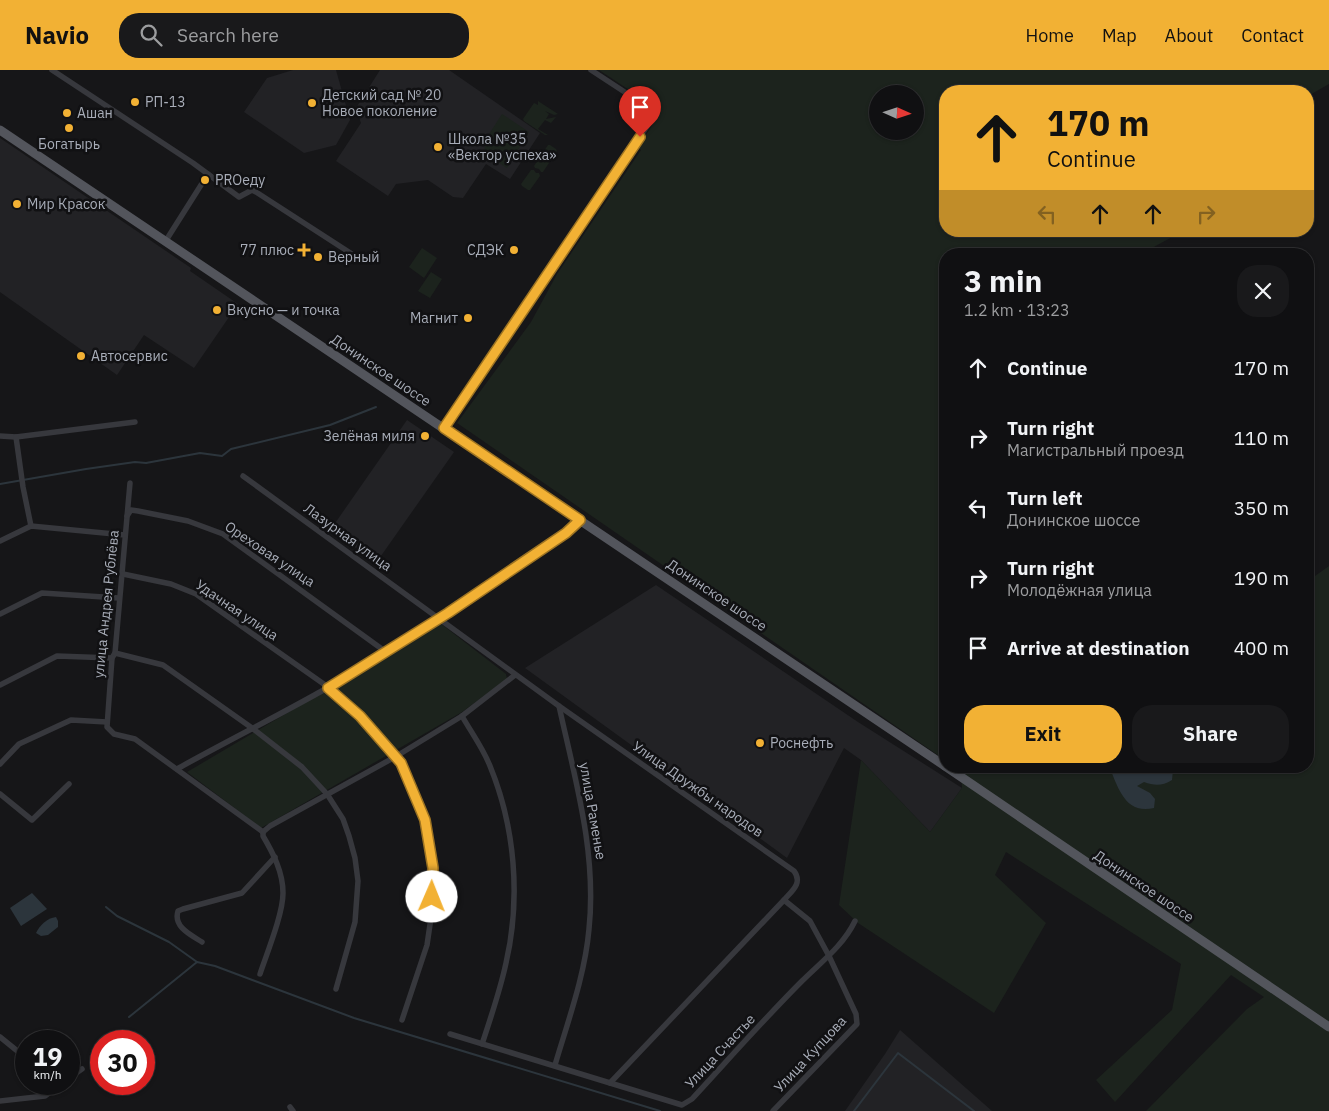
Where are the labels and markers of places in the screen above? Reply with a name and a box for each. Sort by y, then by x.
place label: Детский сад № 20 Новое поколение [322,86,442,120]
pin [619,86,661,137]
place label: РП-13 [145,93,186,111]
marker: РП-13 [129,96,141,108]
marker: Детский сад № 20 Новое поколение [306,97,318,109]
place label: Ашан [77,104,113,122]
marker: Ашан [61,107,73,119]
marker: Богатырь [63,122,75,134]
place label: Школа №35 «Вектор успеха» [448,130,556,164]
place label: Богатырь [38,135,100,153]
marker: Школа №35 «Вектор успеха» [432,141,444,153]
place label: PROеду [215,171,265,189]
marker: PROеду [199,174,211,186]
place label: Мир Красок [27,195,106,213]
marker: Мир Красок [11,198,23,210]
place label: 77 плюс [240,241,294,259]
place label: СДЭК [467,241,504,259]
marker: 77 плюс [298,244,310,256]
marker: СДЭК [508,244,520,256]
place label: Верный [328,248,380,266]
marker: Верный [312,251,324,263]
place label: Вкусно — и точка [227,301,340,319]
marker: Вкусно — и точка [211,304,223,316]
place label: Магнит [410,309,458,327]
marker: Магнит [462,312,474,324]
place label: Автосервис [91,347,168,365]
marker: Автосервис [75,350,87,362]
place label: Зелёная миля [324,427,415,445]
marker: Зелёная миля [419,430,431,442]
place label: Роснефть [770,734,833,752]
marker: Роснефть [754,737,766,749]

